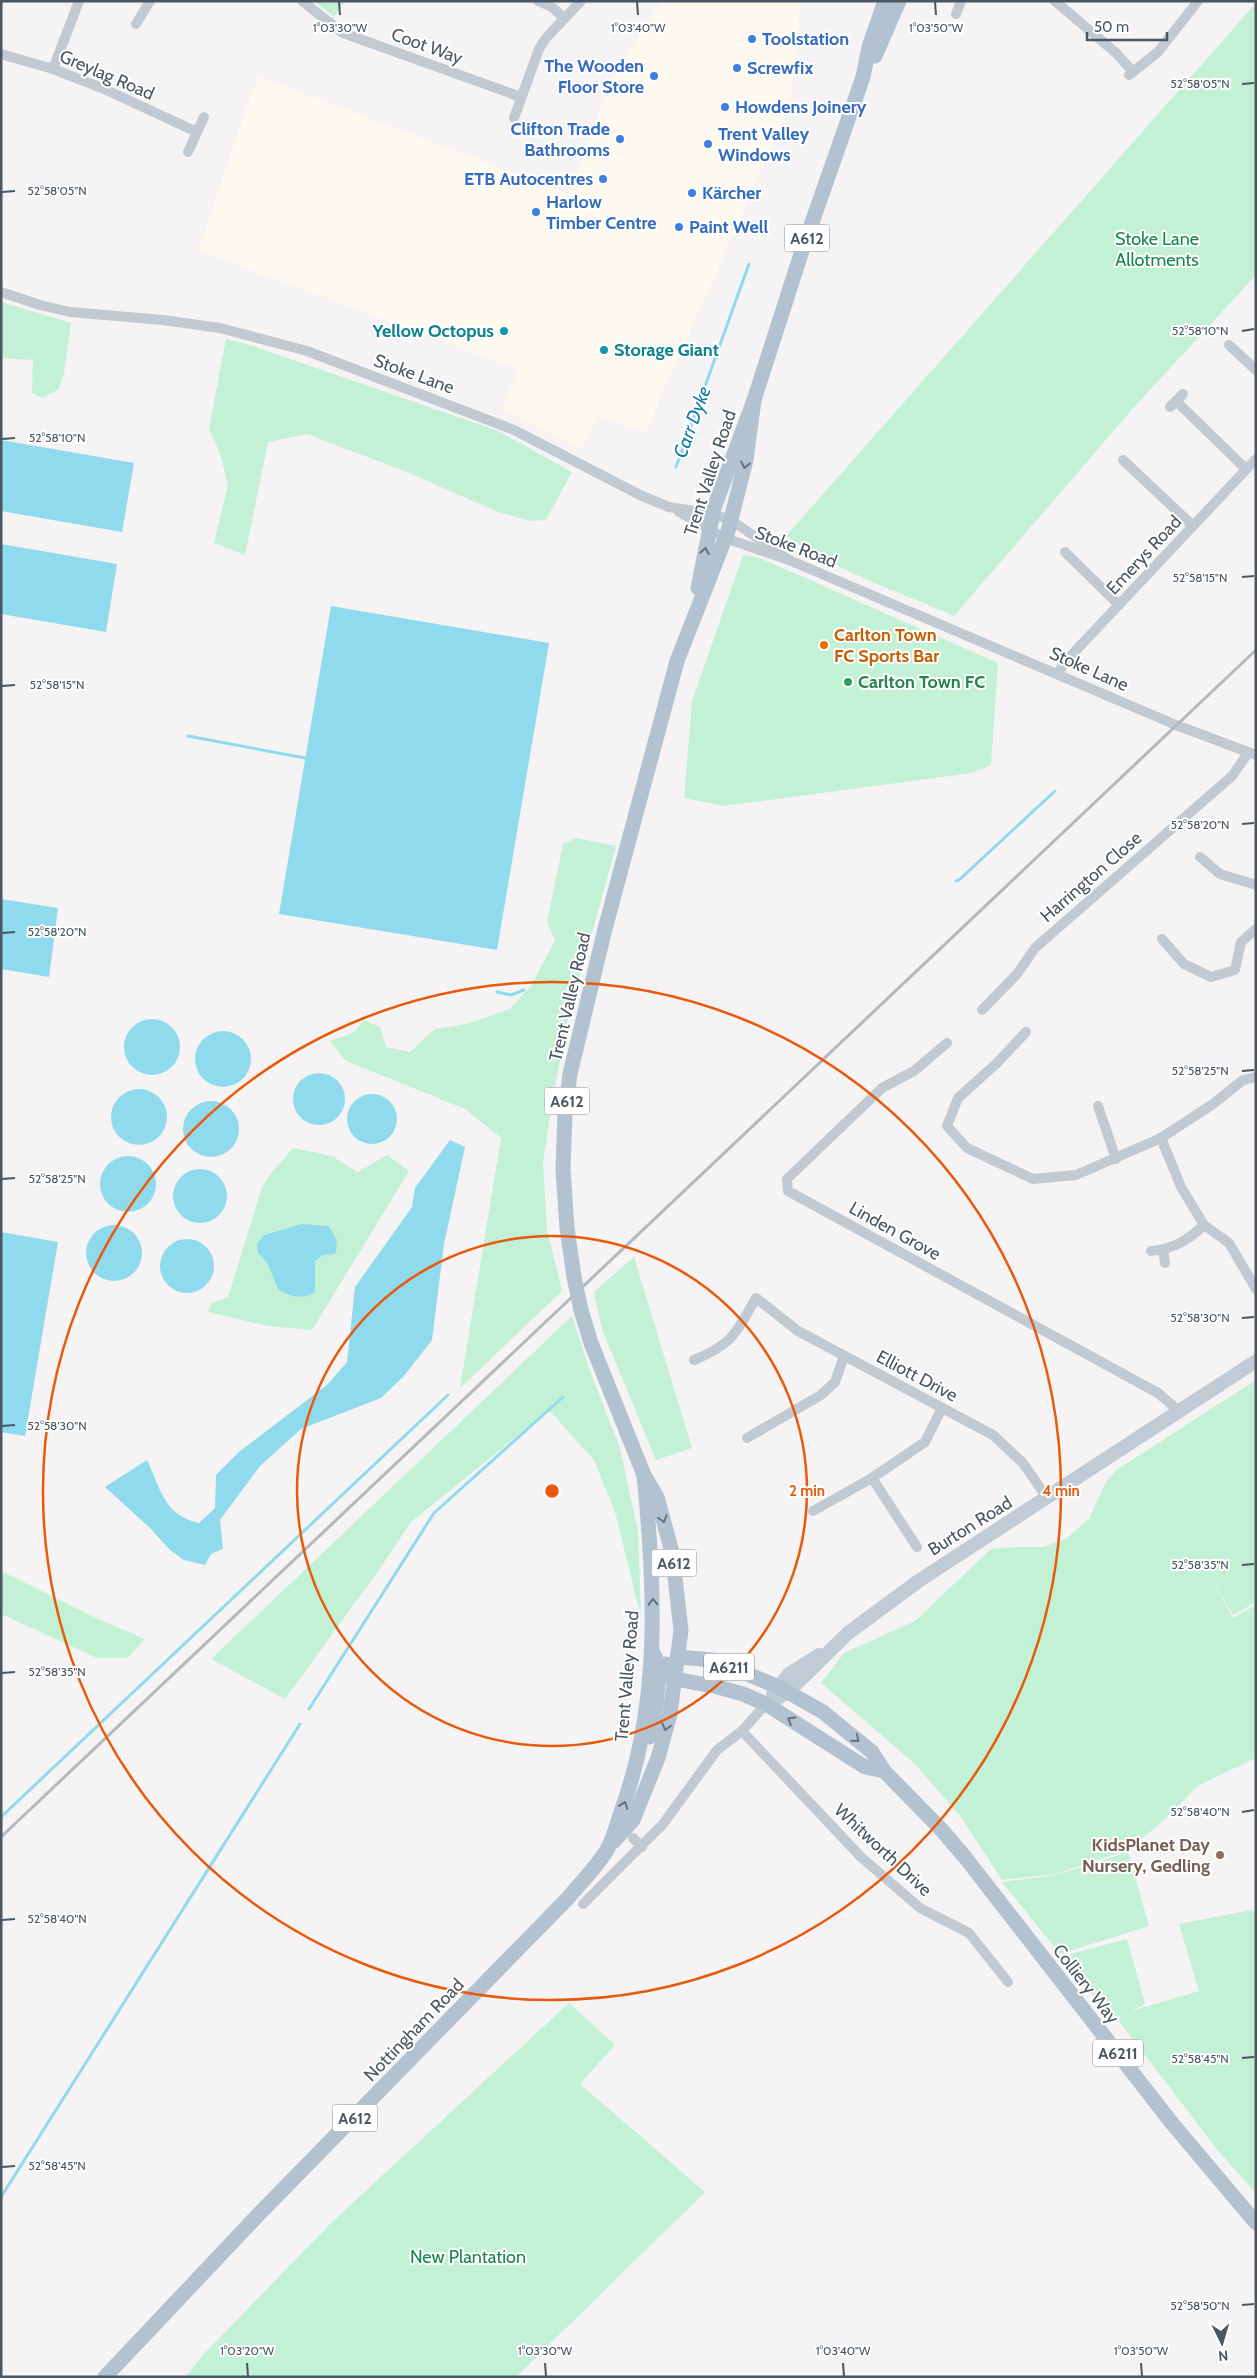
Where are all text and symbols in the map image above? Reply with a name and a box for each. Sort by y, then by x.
scale bar [1087,10,1167,42]
text: 50 m [1094,18,1129,36]
text: 1°03'30"W [313,20,368,35]
text: 1°03'40"W [611,20,666,35]
text: 1°03'50"W [909,20,964,35]
street label: Coot Way [388,23,466,69]
place label: Toolstation [762,28,849,50]
marker: Toolstation [746,33,758,45]
street label: Greylag Road [56,45,158,105]
place label: The Wooden Floor Store [544,55,644,98]
place label: Screwfix [747,57,813,79]
marker: Screwfix [731,62,743,74]
marker: The Wooden Floor Store [648,70,660,82]
text: 52°58'05"N [1170,76,1230,91]
place label: Howdens Joinery [735,96,867,118]
marker: Howdens Joinery [719,101,731,113]
place label: Clifton Trade Bathrooms [511,118,610,161]
place label: Trent Valley Windows [718,123,810,166]
marker: Clifton Trade Bathrooms [614,133,626,145]
marker: Trent Valley Windows [702,138,714,150]
place label: ETB Autocentres [464,168,593,190]
marker: ETB Autocentres [597,173,609,185]
place label: Kärcher [702,182,761,204]
text: 52°58'05"N [27,183,87,198]
marker: Kärcher [686,187,698,199]
place label: Harlow Timber Centre [546,191,656,234]
marker: Harlow Timber Centre [530,206,542,218]
place label: Paint Well [689,216,768,238]
marker: Paint Well [673,221,685,233]
road number: A612 [784,224,830,252]
park label: Stoke Lane Allotments [1115,228,1199,271]
place label: Yellow Octopus [372,320,494,342]
text: 52°58'10"N [1172,323,1228,338]
marker: Yellow Octopus [498,325,510,337]
place label: Storage Giant [614,339,719,361]
marker: Storage Giant [598,344,610,356]
street label: Stoke Lane [371,349,457,399]
water label: Carr Dyke [668,383,716,461]
street label: Trent Valley Road [679,407,741,539]
text: 52°58'10"N [29,430,85,445]
one-way arrow [740,461,751,470]
street label: Emerys Road [1102,511,1186,599]
street label: Stoke Road [752,521,840,573]
one-way arrow [699,547,709,556]
text: 52°58'15"N [1173,570,1227,585]
place label: Carlton Town FC Sports Bar [834,624,939,667]
marker: Carlton Town FC Sports Bar [818,639,830,651]
street label: Stoke Lane [1046,642,1132,696]
place label: Carlton Town FC [858,671,985,693]
marker: Carlton Town FC [842,676,854,688]
text: 52°58'15"N [30,677,84,692]
text: 52°58'20"N [1170,817,1230,832]
street label: Harrington Close [1036,827,1146,927]
text: 52°58'20"N [27,924,87,939]
street label: Trent Valley Road [545,931,595,1063]
text: 52°58'25"N [1171,1063,1229,1078]
road number: A612 [544,1088,590,1114]
text: 52°58'25"N [28,1171,86,1186]
street label: Linden Grove [845,1197,945,1265]
text: 52°58'30"N [1170,1310,1230,1325]
street label: Elliott Drive [873,1345,961,1407]
text: 52°58'30"N [27,1418,87,1433]
centre of rings [543,1482,561,1500]
text: 2 min [789,1482,825,1500]
text: 4 min [1042,1482,1080,1500]
street label: Burton Road [924,1492,1016,1560]
one-way arrow [658,1515,668,1523]
road number: A612 [652,1550,696,1576]
text: 52°58'35"N [1171,1557,1229,1572]
one-way arrow [648,1598,658,1606]
street label: Trent Valley Road [610,1610,644,1742]
road number: A6211 [704,1654,754,1680]
text: 52°58'35"N [28,1664,86,1679]
one-way arrow [788,1717,797,1727]
one-way arrow [662,1723,672,1731]
one-way arrow [850,1733,859,1741]
street label: Whitworth Drive [830,1799,936,1901]
one-way arrow [618,1801,628,1809]
text: 52°58'40"N [1170,1804,1230,1819]
place label: KidsPlanet Day Nursery, Gedling [1082,1834,1210,1877]
marker: KidsPlanet Day Nursery, Gedling [1214,1849,1226,1861]
text: 52°58'40"N [27,1911,87,1926]
street label: Colliery Way [1048,1940,1124,2028]
street label: Nottingham Road [359,1974,469,2086]
road number: A6211 [1093,2040,1143,2066]
text: 52°58'45"N [1171,2051,1229,2066]
road number: A612 [332,2104,378,2132]
text: 52°58'45"N [28,2158,86,2173]
park label: New Plantation [410,2246,526,2268]
text: 52°58'50"N [1170,2298,1230,2313]
north arrow [1197,2318,1247,2368]
text: 1°03'20"W [220,2343,275,2358]
text: 1°03'30"W [518,2343,573,2358]
text: 1°03'40"W [816,2343,871,2358]
text: 1°03'50"W [1114,2343,1169,2358]
text: N [1217,2347,1229,2365]

